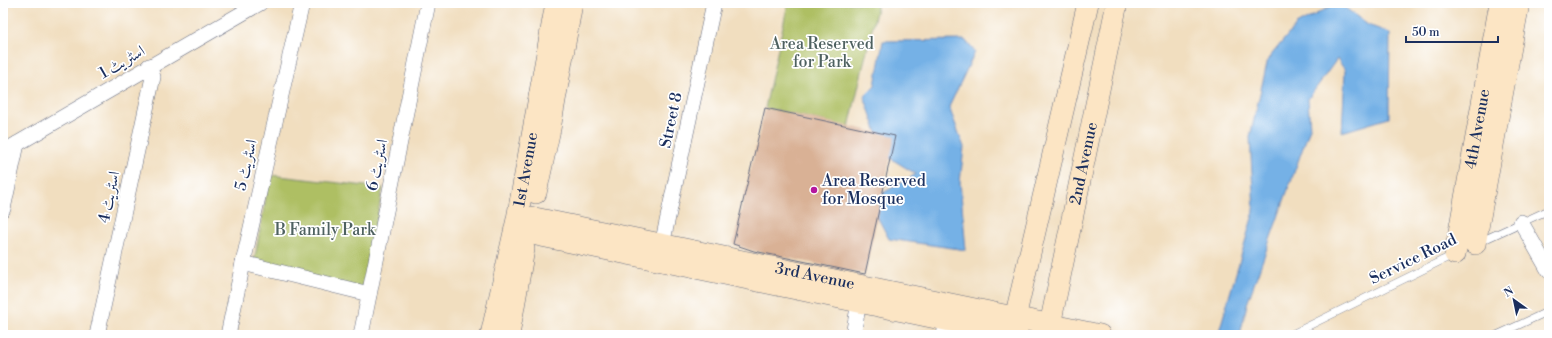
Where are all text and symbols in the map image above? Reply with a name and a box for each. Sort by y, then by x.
scale bar [1406,18,1498,44]
text: 50 m [1412,25,1440,40]
park label: Area Reserved for Park [769,34,874,72]
street label: اسٹریٹ 1 [95,41,149,83]
street label: 4th Avenue [1460,87,1494,171]
street label: Street 8 [655,90,687,150]
street label: 2nd Avenue [1065,120,1102,207]
street label: 1st Avenue [509,131,542,209]
street label: اسٹریٹ 5 [230,137,262,193]
street label: اسٹریٹ 6 [362,137,392,193]
street label: اسٹریٹ 4 [94,169,124,225]
place label: Area Reserved for Mosque [821,171,926,209]
marker: Area Reserved for Mosque [809,185,819,195]
park label: B Family Park [274,220,377,240]
street label: Service Road [1366,229,1460,289]
street label: 3rd Avenue [773,258,857,294]
north arrow [1494,280,1534,320]
text: N [1502,284,1517,301]

